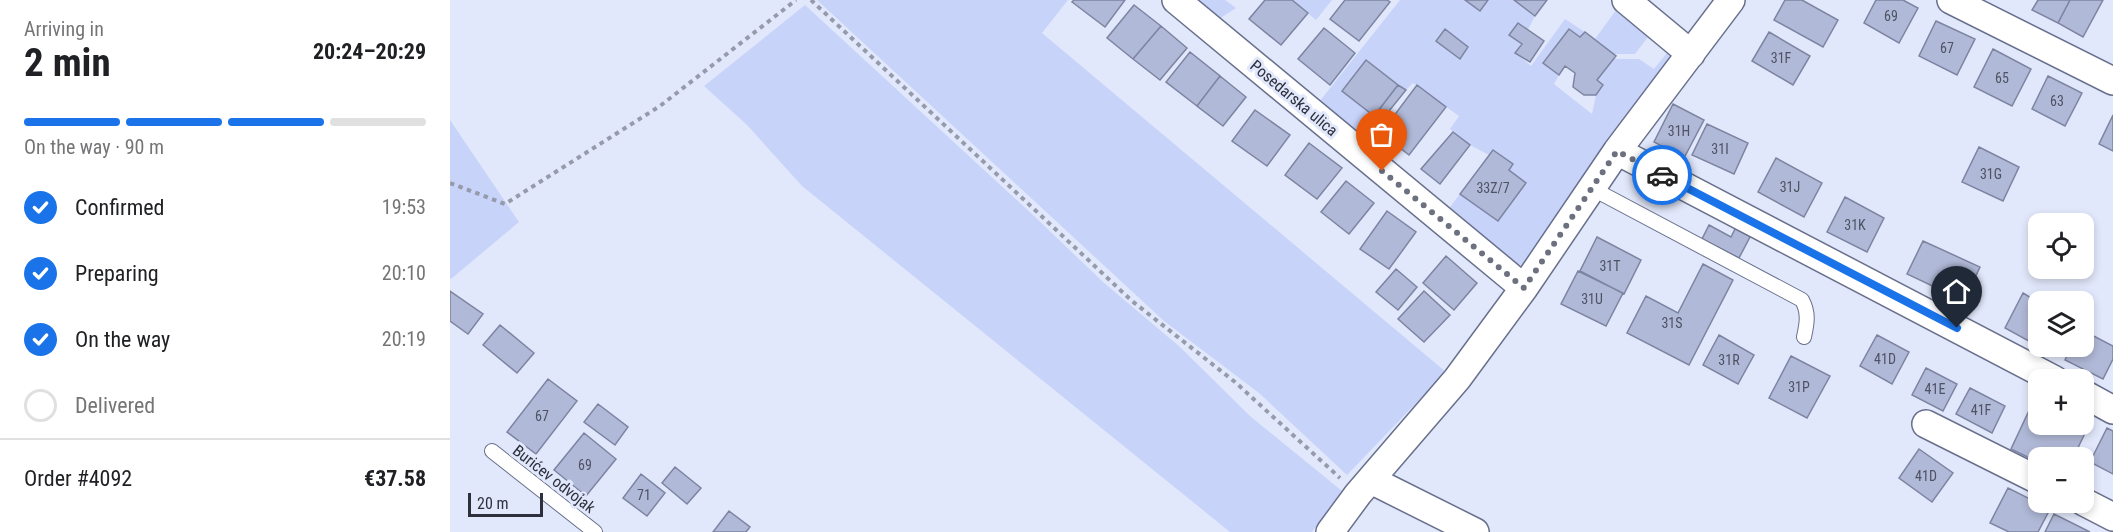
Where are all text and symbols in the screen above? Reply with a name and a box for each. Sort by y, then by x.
house number: 69 [1884,8,1898,24]
text: Arriving in [24,17,104,41]
text: 20:24–20:29 [313,39,426,64]
text: 2 min [24,40,111,86]
house number: 67 [1940,40,1954,56]
house number: 31F [1771,50,1792,66]
street label: Posedarska ulica [1247,56,1341,140]
house number: 65 [1995,70,2009,86]
house number: 63 [2050,93,2064,109]
pin [1356,109,1407,171]
icon: bag [1365,118,1398,151]
house number: 31H [1668,123,1690,139]
text: On the way · 90 m [24,135,164,159]
house number: 31I [1711,141,1729,157]
courier [1632,145,1692,205]
icon: car [1646,159,1679,192]
house number: 31G [1980,166,2002,182]
house number: 31J [1780,179,1800,195]
house number: 33Z/7 [1476,180,1510,196]
icon: check [24,191,57,224]
text: Confirmed [75,195,164,220]
text: 19:53 [382,195,426,219]
map controls [2028,213,2094,513]
button: locate [2028,213,2094,279]
house number: 31K [1844,217,1866,233]
icon: check [24,257,57,290]
house number: 31T [1599,258,1621,274]
text: Preparing [75,261,159,286]
text: 20:10 [382,261,426,285]
pin [1931,266,1982,328]
icon: home [1940,275,1973,308]
house number: 31U [1581,291,1603,307]
button: layers [2028,291,2094,357]
house number: 31S [1661,315,1683,331]
icon: check [24,323,57,356]
text: On the way [75,327,170,352]
text: 20:19 [382,327,426,351]
house number: 41D [1874,351,1896,367]
house number: 31R [1718,352,1740,368]
button: + [2028,369,2094,435]
house number: 31P [1788,379,1810,395]
house number: 41E [1925,381,1945,397]
text: Delivered [75,393,155,418]
house number: 41F [1971,402,1992,418]
house number: 67 [535,408,549,424]
street label: Burićev odvojak [509,441,600,518]
button: − [2028,447,2094,513]
house number: 69 [578,457,592,473]
text: Order #4092 [24,466,132,491]
text: €37.58 [364,466,426,491]
house number: 41D [1915,468,1937,484]
house number: 71 [637,487,651,503]
scale bar [468,490,543,518]
text: 20 m [477,494,509,513]

